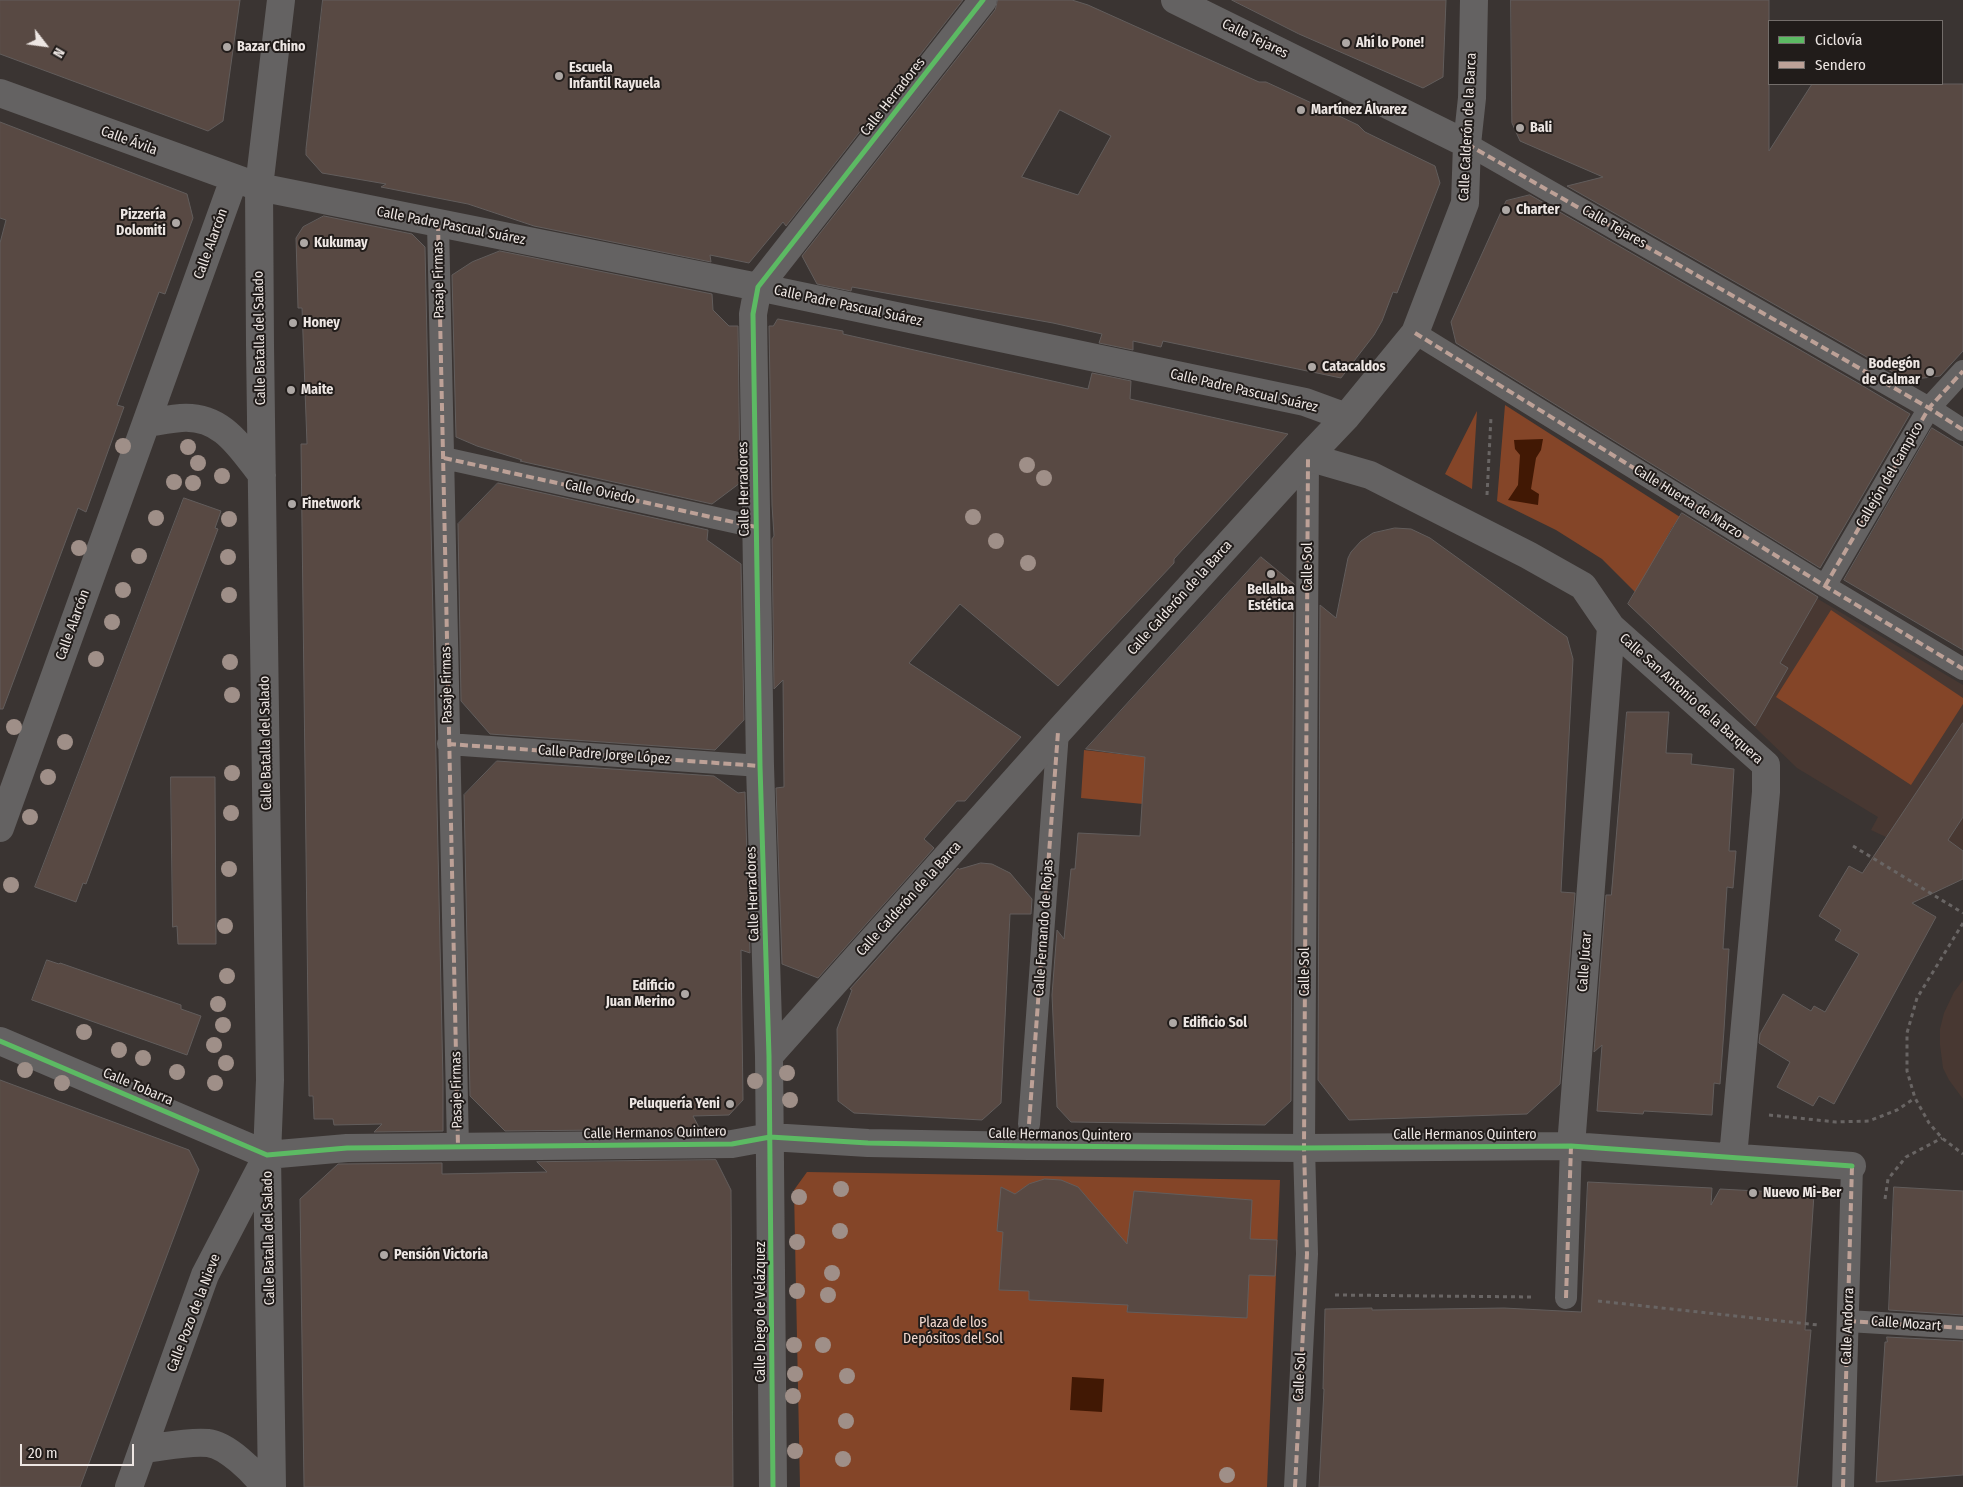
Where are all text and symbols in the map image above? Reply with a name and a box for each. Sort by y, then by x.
street label: Calle Tejares [1219,16,1291,62]
north arrow [20,20,70,70]
legend [1768,20,1943,85]
text: Ciclovía [1815,31,1862,49]
place label: Ahí lo Pone! [1356,35,1424,51]
marker: Ahí lo Pone! [1340,37,1352,49]
place label: Bazar Chino [237,39,305,55]
marker: Bazar Chino [221,41,233,53]
text: N [49,45,68,61]
street label: Calle Calderón de la Barca [1456,52,1480,202]
street label: Calle Herradores [857,54,929,140]
text: Sendero [1815,56,1866,74]
place label: Escuela Infantil Rayuela [569,60,660,92]
marker: Escuela Infantil Rayuela [553,70,565,82]
place label: Martínez Álvarez [1311,102,1407,118]
marker: Martínez Álvarez [1295,104,1307,116]
place label: Bali [1530,120,1552,136]
marker: Bali [1514,122,1526,134]
street label: Calle Ávila [98,123,160,159]
place label: Charter [1516,202,1560,218]
street label: Calle Tejares [1579,202,1649,252]
street label: Calle Padre Pascual Suárez [375,203,527,249]
marker: Charter [1500,204,1512,216]
street label: Calle Alarcón [190,206,232,282]
place label: Pizzería Dolomiti [116,207,166,240]
marker: Pizzería Dolomiti [170,217,182,229]
place label: Kukumay [314,235,368,251]
marker: Kukumay [298,237,310,249]
street label: Pasaje Firmas [430,241,448,319]
street label: Calle Batalla del Salado [250,270,270,406]
street label: Calle Padre Pascual Suárez [772,282,924,330]
place label: Honey [303,315,340,331]
marker: Honey [287,317,299,329]
place label: Bodegón de Calmar [1862,356,1920,388]
place label: Catacaldos [1322,359,1386,375]
marker: Catacaldos [1306,361,1318,373]
street label: Calle Padre Pascual Suárez [1169,366,1319,416]
marker: Bodegón de Calmar [1924,366,1936,378]
place label: Maite [301,382,333,398]
marker: Maite [285,384,297,396]
street label: Callejón del Campico [1853,419,1927,531]
street label: Calle Herradores [735,441,753,537]
street label: Calle Huerta de Marzo [1630,462,1746,542]
street label: Calle Oviedo [563,476,637,508]
place label: Finetwork [302,496,360,512]
marker: Finetwork [286,498,298,510]
street label: Calle Calderón de la Barca [1124,537,1236,659]
street label: Calle Sol [1300,542,1316,592]
marker: Bellalba Estética [1265,568,1277,580]
place label: Bellalba Estética [1247,582,1295,614]
street label: Calle Alarcón [52,587,94,663]
street label: Calle San Antonio de la Barquera [1616,630,1766,768]
street label: Pasaje Firmas [438,646,456,724]
street label: Calle Batalla del Salado [256,675,276,811]
street label: Calle Padre Jorge López [537,742,671,768]
street label: Calle Calderón de la Barca [853,838,965,960]
street label: Calle Herradores [743,846,763,942]
street label: Calle Fernando de Rojas [1031,859,1057,997]
street label: Calle Júcar [1575,932,1595,992]
street label: Calle Sol [1297,947,1313,997]
place label: Edificio Juan Merino [606,978,675,1010]
marker: Edificio Juan Merino [679,988,691,1000]
place label: Edificio Sol [1183,1015,1247,1031]
marker: Edificio Sol [1167,1017,1179,1029]
street label: Pasaje Firmas [448,1051,466,1129]
street label: Calle Tobarra [100,1065,176,1109]
place label: Peluquería Yeni [629,1096,720,1112]
marker: Peluquería Yeni [724,1098,736,1110]
street label: Calle Hermanos Quintero [583,1123,727,1143]
street label: Calle Hermanos Quintero [988,1125,1132,1145]
street label: Calle Hermanos Quintero [1393,1127,1537,1143]
street label: Calle Batalla del Salado [259,1170,279,1306]
place label: Nuevo Mi-Ber [1763,1185,1841,1201]
marker: Nuevo Mi-Ber [1747,1187,1759,1199]
street label: Calle Diego de Velázquez [753,1241,769,1383]
place label: Pensión Victoria [394,1247,488,1263]
marker: Pensión Victoria [378,1249,390,1261]
street label: Calle Pozo de la Nieve [164,1252,224,1374]
street label: Calle Andorra [1838,1287,1858,1365]
street label: Calle Mozart [1870,1313,1942,1335]
park label: Plaza de los Depósitos del Sol [903,1315,1003,1348]
street label: Calle Sol [1290,1352,1310,1402]
scale bar [22,1434,136,1466]
text: 20 m [28,1444,58,1462]

